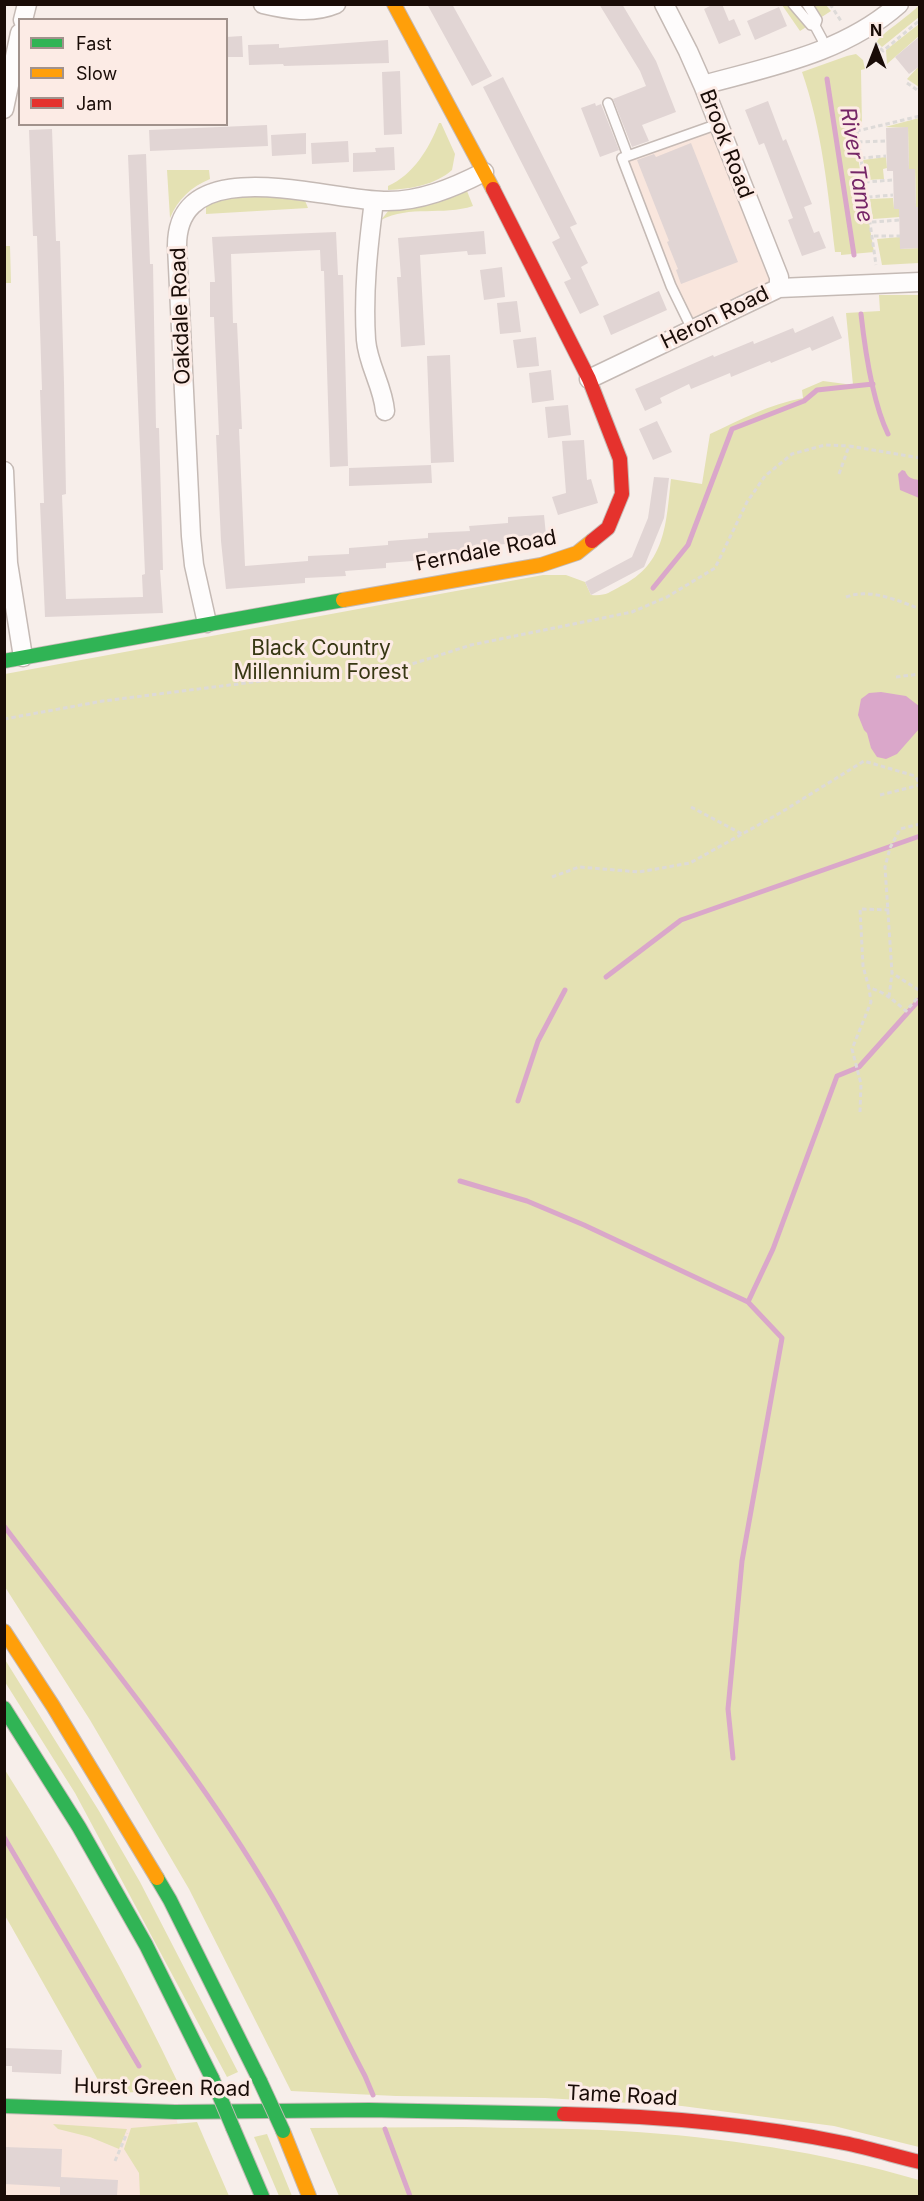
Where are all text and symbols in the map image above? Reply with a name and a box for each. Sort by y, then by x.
legend [18,18,228,126]
north arrow [846,18,906,78]
text: N [870,20,882,40]
text: Fast [76,33,112,54]
text: Slow [76,63,117,84]
street label: Brook Road [694,86,758,202]
text: Jam [76,93,112,114]
water label: River Tame [834,105,878,225]
street label: Oakdale Road [166,247,196,385]
street label: Heron Road [657,281,773,355]
street label: Ferndale Road [413,525,559,577]
park label: Black Country Millennium Forest [233,636,409,686]
street label: Hurst Green Road [74,2074,250,2102]
street label: Tame Road [566,2081,678,2111]

